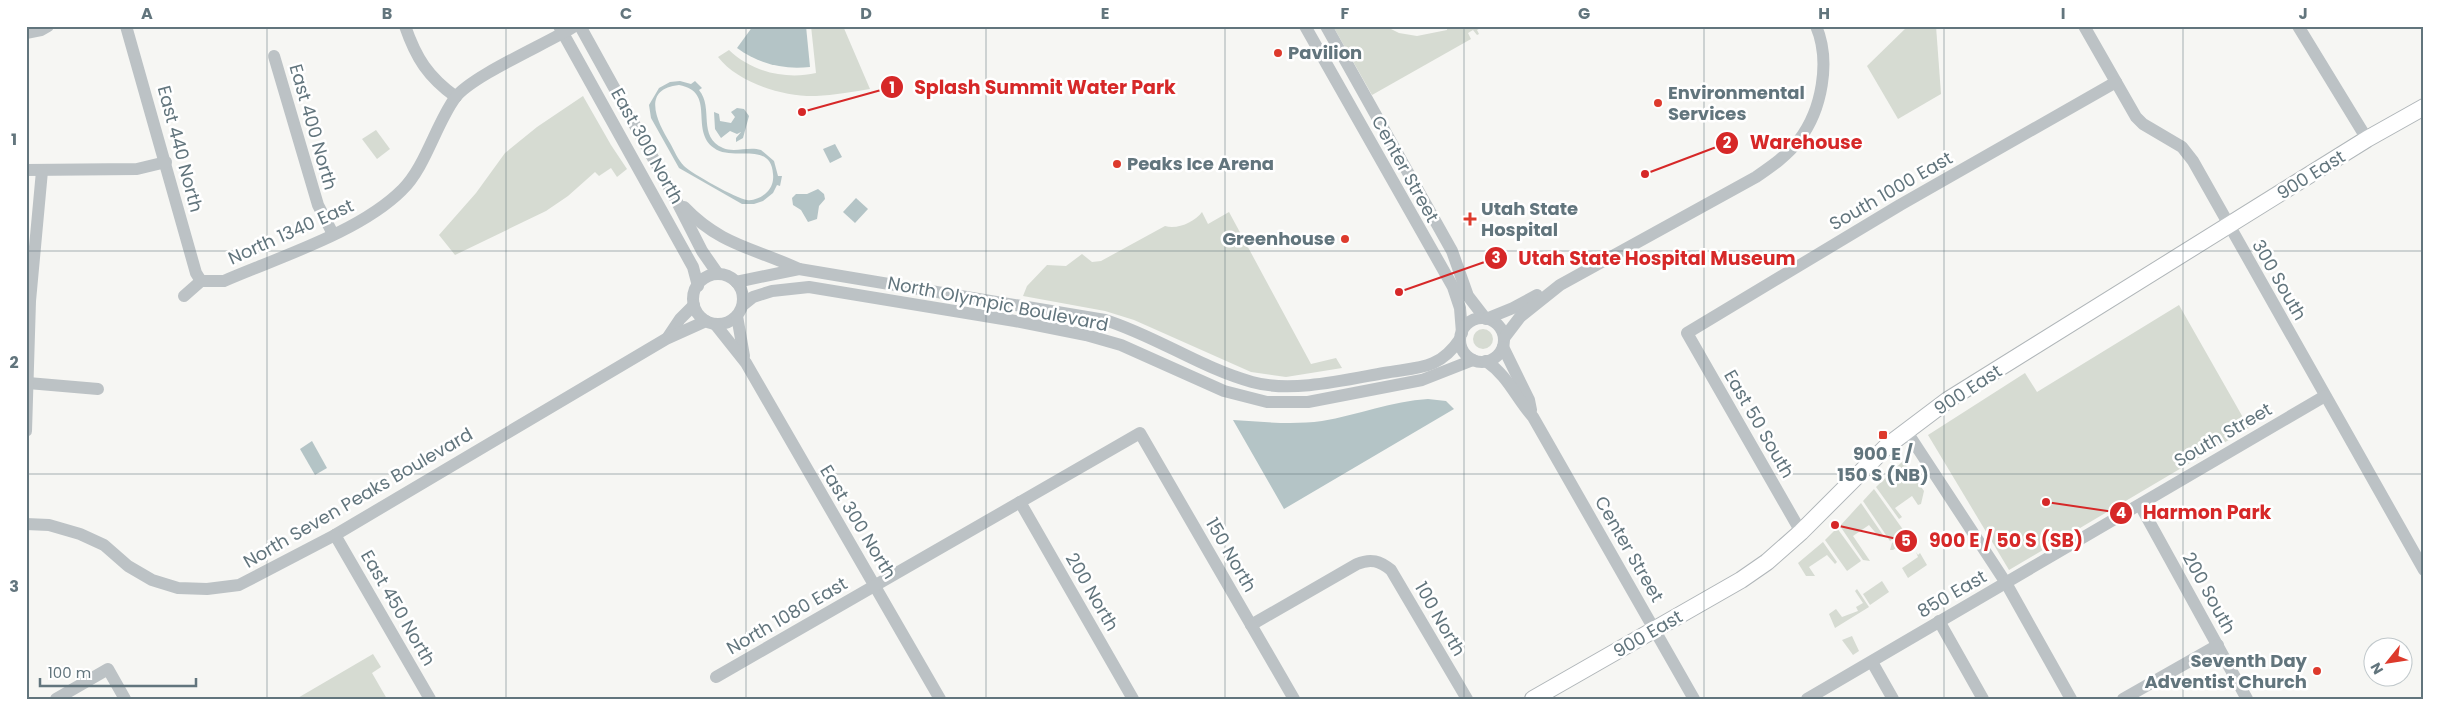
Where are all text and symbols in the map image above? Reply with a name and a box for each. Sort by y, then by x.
text: A [141,2,153,25]
text: B [382,2,392,25]
text: C [620,2,632,25]
text: D [860,2,872,25]
text: E [1101,2,1109,25]
text: F [1341,2,1350,25]
text: G [1578,2,1590,25]
text: H [1818,2,1830,25]
text: I [2061,2,2065,25]
text: J [2298,2,2308,25]
place label: Pavilion [1288,40,1362,65]
marker: Pavilion [1272,47,1284,59]
street label: East 400 North [284,61,343,193]
callout: Splash Summit Water Park [880,70,1186,104]
text: Splash Summit Water Park [914,74,1176,101]
text: 1 [889,77,895,98]
place label: Environmental Services [1668,80,1805,126]
street label: East 440 North [152,83,209,215]
street label: East 300 North [605,83,690,208]
marker: Environmental Services [1652,97,1664,109]
street label: Center Street [1366,111,1445,227]
callout: Warehouse [1715,126,1873,160]
text: 1 [11,128,17,151]
text: Warehouse [1750,129,1863,156]
text: 2 [1723,132,1732,153]
street label: 900 East [2272,144,2350,205]
street label: South 1000 East [1825,145,1957,236]
place label: Peaks Ice Arena [1127,151,1274,176]
marker: Peaks Ice Arena [1111,158,1123,170]
street label: North 1340 East [224,193,358,270]
place label: Utah State Hospital [1481,196,1578,242]
marker: Utah State Hospital [1463,212,1477,226]
place label: Greenhouse [1222,226,1335,251]
marker: Greenhouse [1339,233,1351,245]
street label: 300 South [2246,235,2313,325]
callout: Utah State Hospital Museum [1484,241,1806,275]
text: Utah State Hospital Museum [1518,245,1796,272]
text: 3 [1491,247,1501,268]
street label: North Olympic Boulevard [886,270,1110,337]
text: 2 [9,351,19,374]
street label: 900 East [1929,358,2006,421]
street label: East 50 South [1718,365,1801,483]
street label: South Street [2169,396,2276,473]
street label: North Seven Peaks Boulevard [238,421,477,574]
marker: 900 E / 150 S (NB) [1877,429,1889,441]
place label: 900 E / 150 S (NB) [1837,441,1929,487]
street label: East 300 North [814,460,902,584]
street label: Center Street [1589,491,1670,606]
callout: Harmon Park [2108,496,2282,530]
text: Harmon Park [2143,499,2272,526]
text: 4 [2116,502,2126,523]
street label: 150 North [1200,513,1263,597]
callout: 900 E / 50 S (SB) [1894,524,2093,558]
text: 900 E / 50 S (SB) [1929,527,2083,554]
text: 5 [1901,530,1911,551]
street label: East 450 North [355,545,442,670]
street label: 200 North [1060,548,1125,636]
street label: 200 South [2177,548,2242,638]
street label: 850 East [1913,564,1991,623]
street label: North 1080 East [722,571,852,660]
text: 3 [9,575,19,598]
street label: 100 North [1409,577,1472,661]
street label: 900 East [1609,604,1687,663]
north arrow [2362,638,2412,688]
place label: Seventh Day Adventist Church [2145,648,2308,694]
scale bar [40,655,196,687]
text: N [2365,659,2388,678]
text: 100 m [48,662,91,683]
marker: Seventh Day Adventist Church [2311,665,2323,677]

